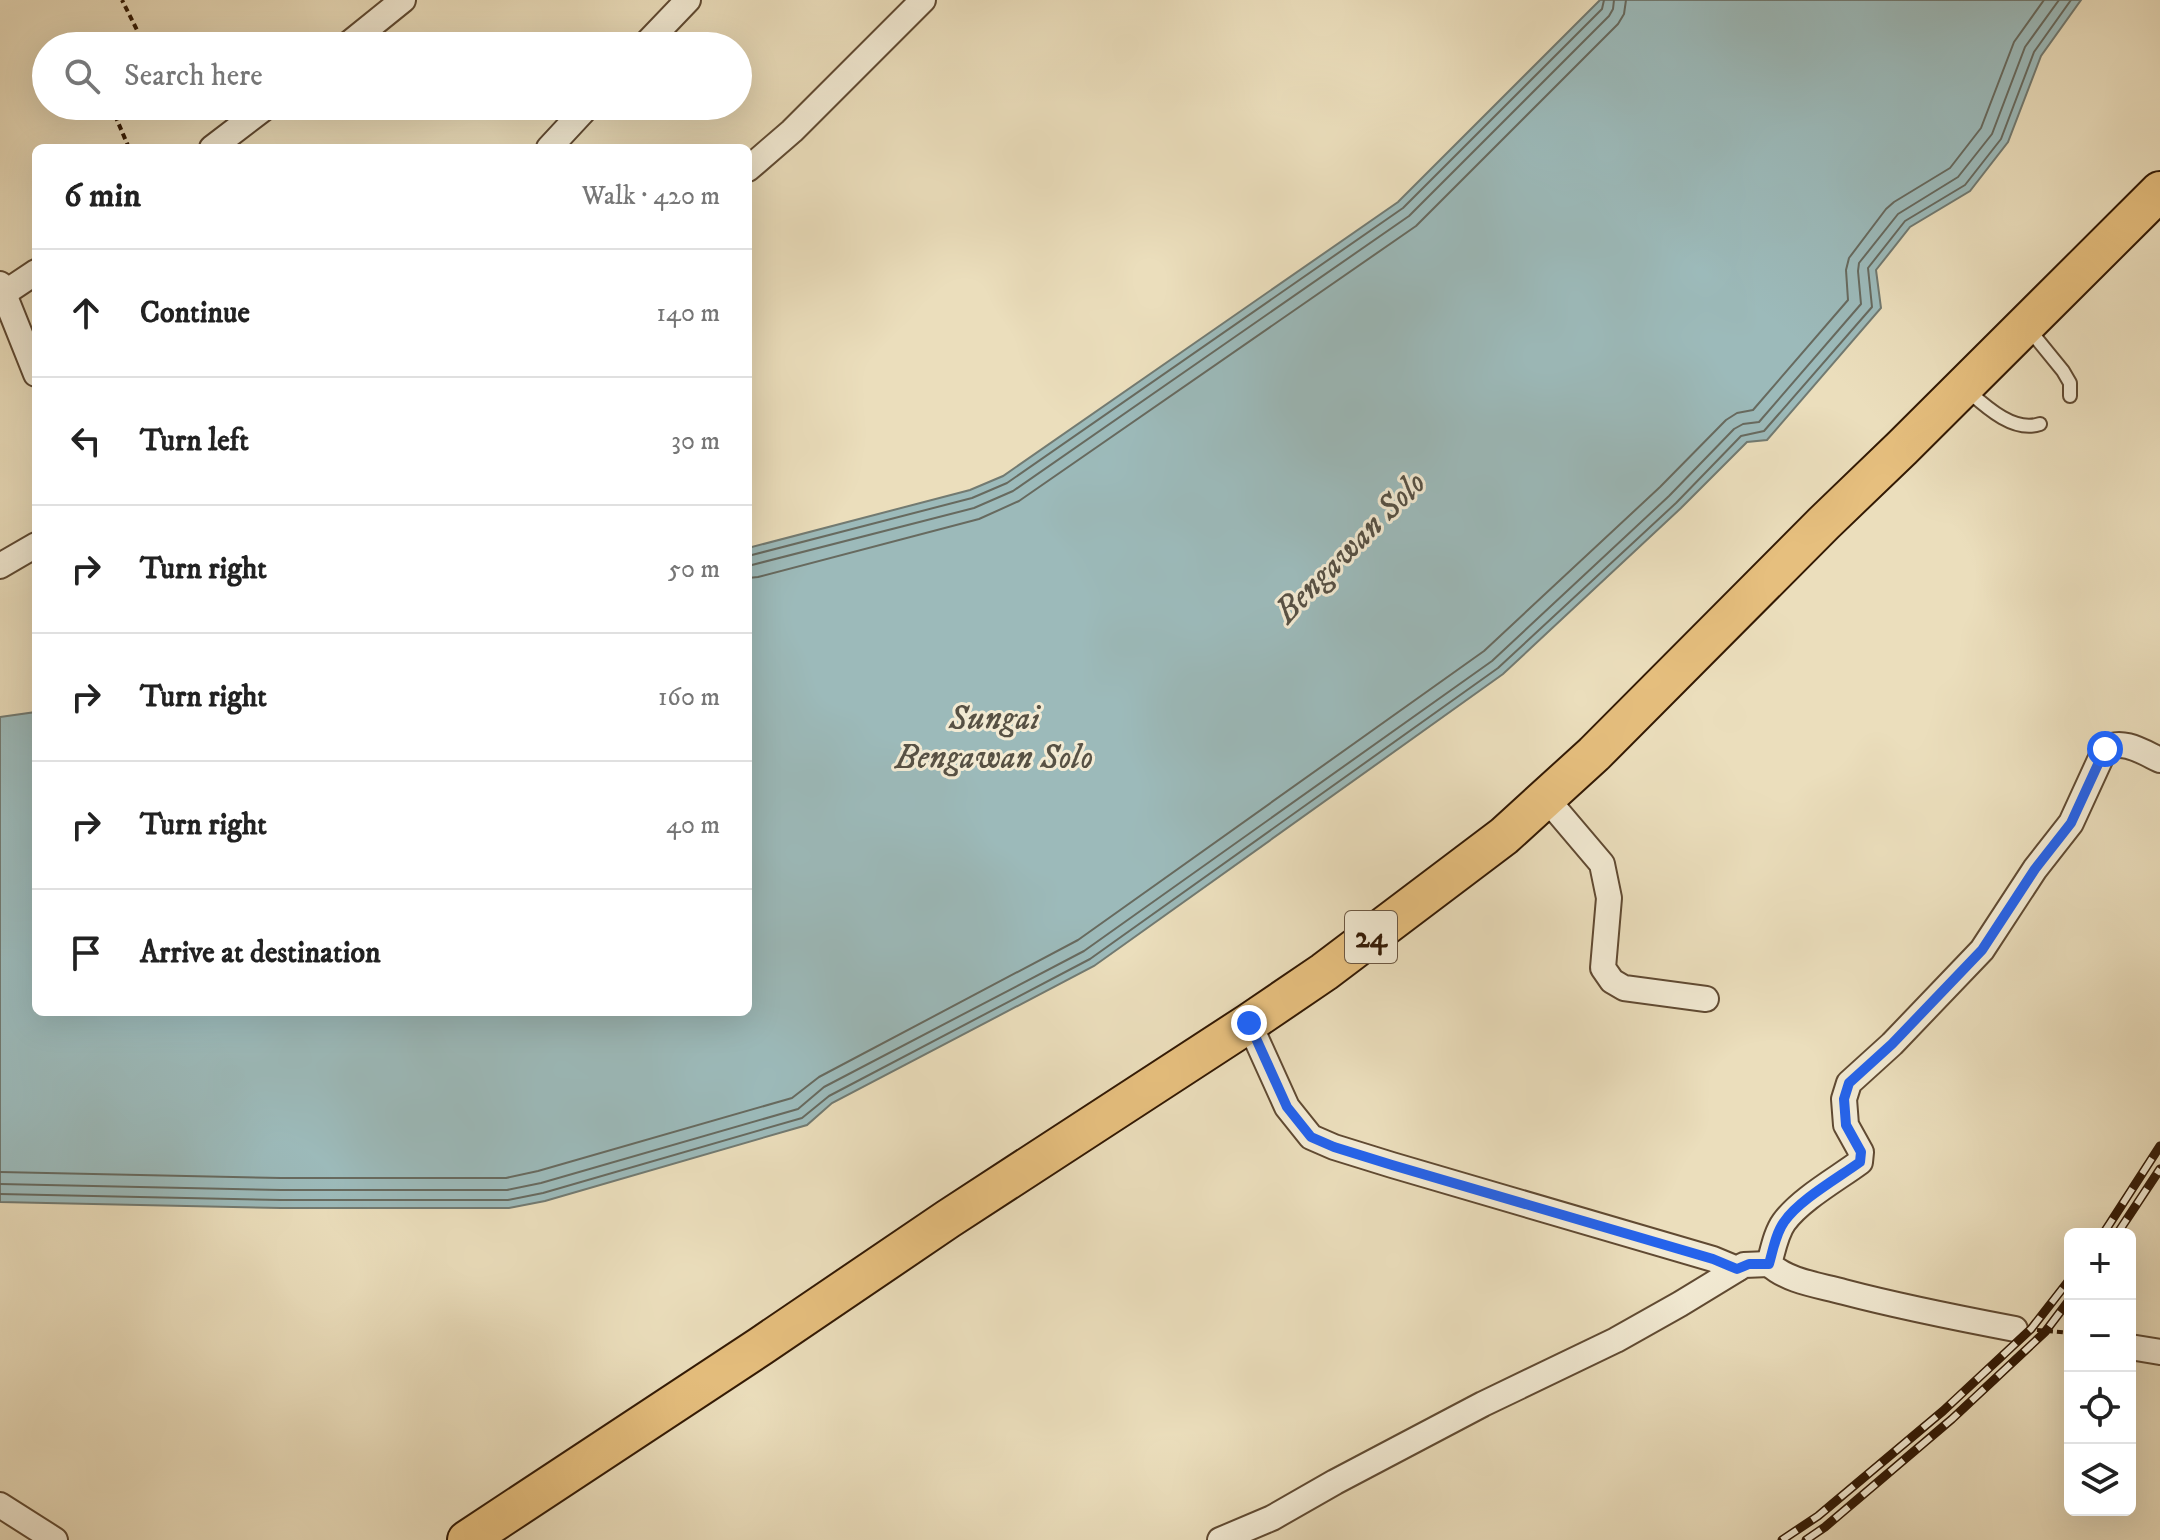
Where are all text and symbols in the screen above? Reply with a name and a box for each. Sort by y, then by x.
search box [32,32,752,120]
icon: search [60,54,104,98]
text: Search here [124,58,263,95]
text: 6 min [64,175,141,217]
text: Walk · 420 m [582,180,720,213]
icon: ahead [64,291,108,335]
text: Continue [140,295,250,332]
text: 140 m [656,297,720,330]
icon: left [64,419,108,463]
text: Turn left [140,423,249,460]
text: 30 m [671,425,720,458]
water label: Bengawan Solo [1265,463,1435,633]
icon: right [64,547,108,591]
text: Turn right [140,551,267,588]
text: 50 m [668,553,720,586]
icon: right [64,675,108,719]
text: Turn right [140,679,267,716]
text: 160 m [658,681,720,714]
water label: Sungai Bengawan Solo [894,698,1093,779]
route start [2087,731,2123,767]
icon: right [64,803,108,847]
text: Turn right [140,807,267,844]
text: 40 m [666,809,720,842]
road number: 24 [1345,911,1397,963]
icon: arrive [64,931,108,975]
text: Arrive at destination [140,935,381,972]
route end [1231,1005,1267,1041]
map controls [2064,1228,2136,1516]
button: + [2064,1228,2136,1300]
button: − [2064,1300,2136,1372]
button: locate [2064,1372,2136,1444]
button: layers [2064,1444,2136,1516]

